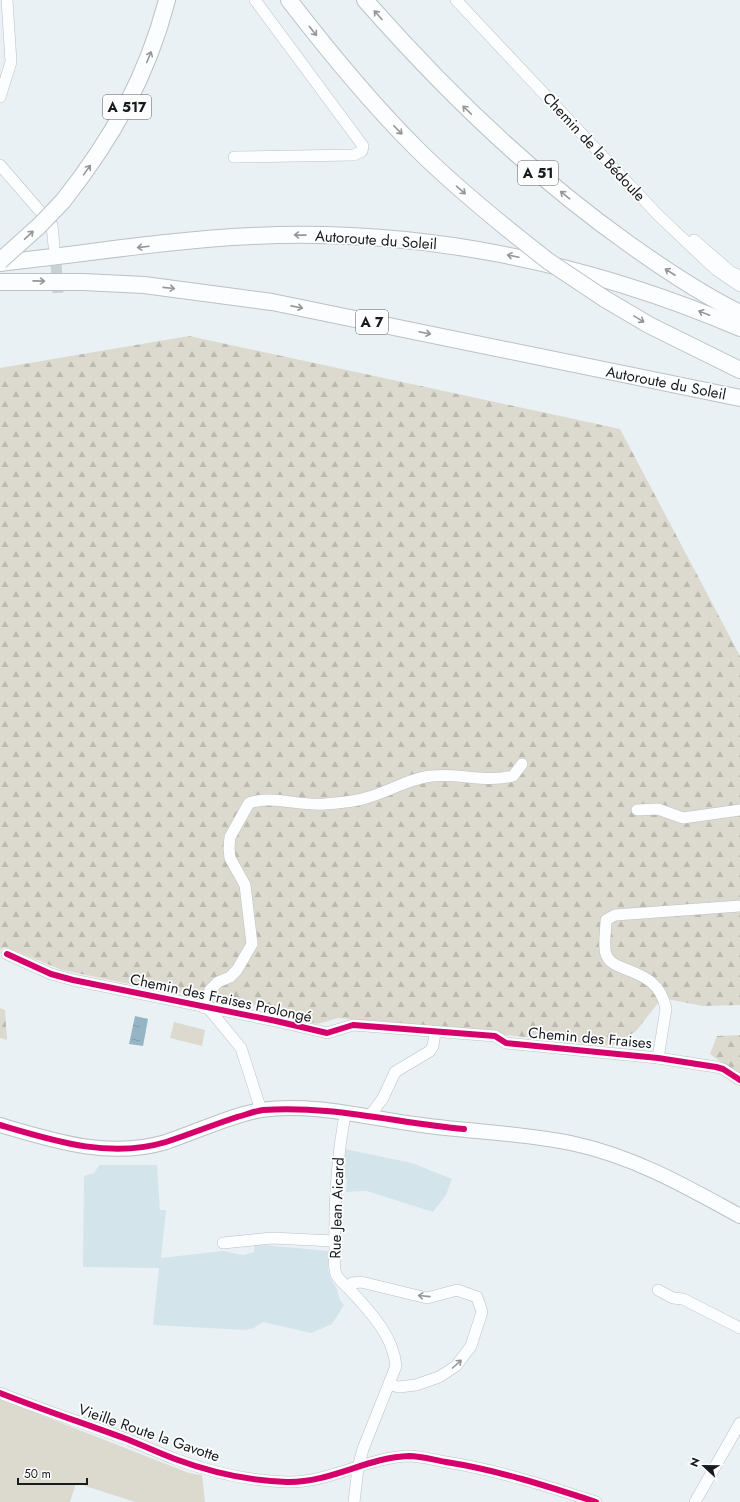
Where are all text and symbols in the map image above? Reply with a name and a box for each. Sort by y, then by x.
one-way arrow [373,10,383,20]
one-way arrow [309,25,317,36]
one-way arrow [146,51,153,63]
street label: Chemin de la Bédoule [538,88,651,207]
road number: A 517 [103,95,151,119]
one-way arrow [462,105,472,115]
one-way arrow [393,125,403,135]
road number: A 51 [518,161,558,185]
one-way arrow [83,165,91,176]
one-way arrow [455,185,466,194]
one-way arrow [559,191,570,200]
street label: Autoroute du Soleil [314,225,438,255]
one-way arrow [24,230,34,240]
one-way arrow [294,231,307,239]
one-way arrow [137,243,150,251]
one-way arrow [506,252,519,260]
one-way arrow [664,267,676,275]
one-way arrow [32,278,45,285]
one-way arrow [162,284,175,292]
one-way arrow [290,303,303,311]
one-way arrow [699,308,711,316]
road number: A 7 [356,310,388,334]
one-way arrow [633,315,645,323]
one-way arrow [418,330,431,338]
street label: Autoroute du Soleil [604,361,728,405]
street label: Chemin des Fraises Prolongé [128,968,314,1028]
street label: Chemin des Fraises [527,1022,653,1054]
street label: Rue Jean Aicard [324,1157,350,1259]
one-way arrow [418,1292,431,1300]
one-way arrow [452,1360,462,1369]
street label: Vieille Route la Gavotte [75,1398,223,1468]
north arrow [684,1446,724,1486]
text: N [686,1455,704,1469]
scale bar [18,1460,87,1486]
text: 50 m [24,1465,51,1483]

